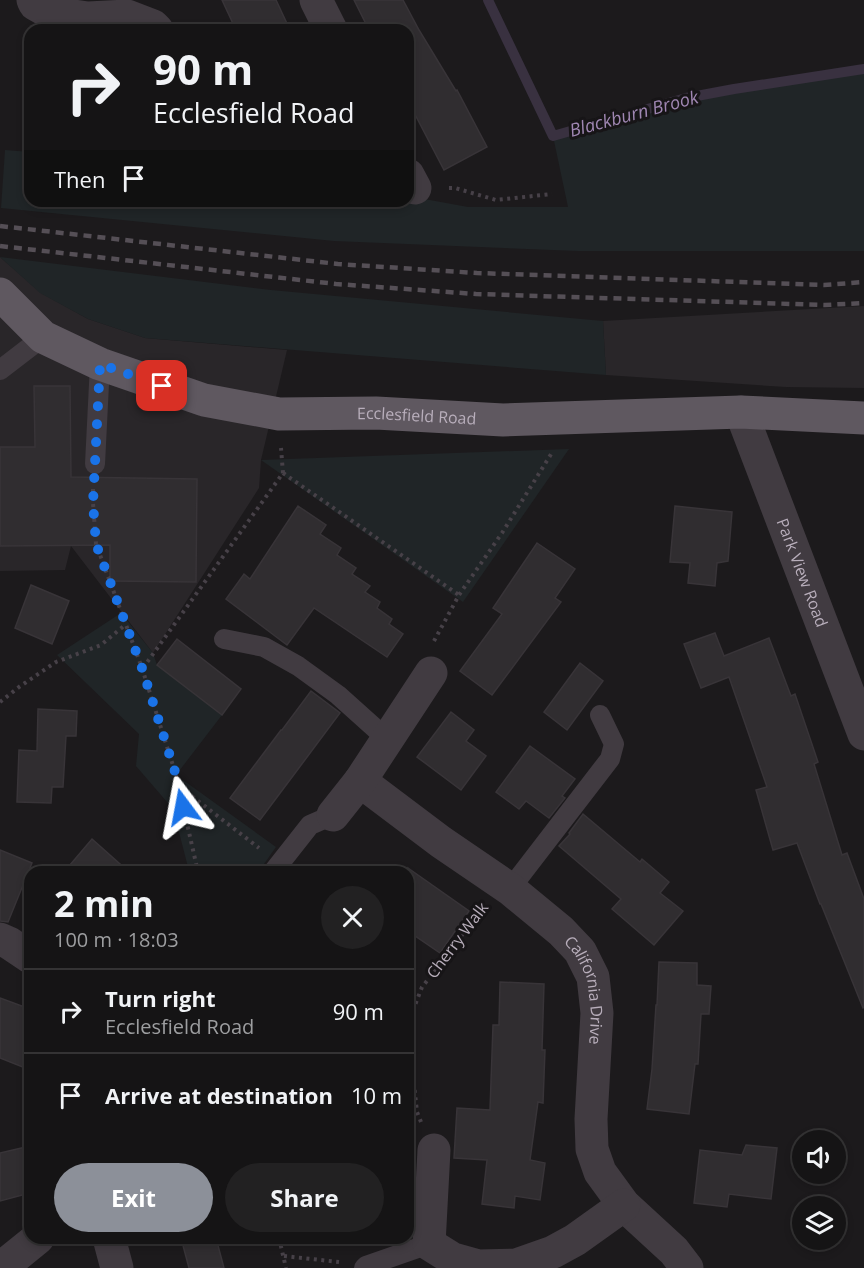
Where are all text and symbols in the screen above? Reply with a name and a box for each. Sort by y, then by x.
text: 90 m [153,40,253,97]
icon: right [54,48,132,126]
water label: Blackburn Brook [567,84,702,142]
text: Ecclesfield Road [153,94,355,131]
icon: arrive [117,162,150,195]
text: Then [54,164,105,194]
pin [136,360,187,411]
icon: arrive [145,369,178,402]
street label: Ecclesfield Road [357,402,477,430]
street label: Park View Road [772,515,833,630]
position arrow [151,775,215,839]
text: 2 min [54,879,154,928]
button: close [321,886,384,949]
street label: Cherry Walk [421,897,493,983]
text: 100 m · 18:03 [54,926,179,953]
street label: California Drive [560,930,608,1045]
text: Turn right [105,983,216,1013]
icon: right [54,995,87,1028]
text: 90 m [333,996,384,1026]
text: Ecclesfield Road [105,1013,254,1040]
icon: arrive [54,1079,87,1112]
text: Arrive at destination [105,1080,333,1110]
text: 10 m [351,1080,402,1110]
map controls [792,1130,846,1250]
button: sound [792,1130,846,1184]
button: Exit [54,1163,213,1232]
button: Share [225,1163,384,1232]
button: layers [792,1196,846,1250]

